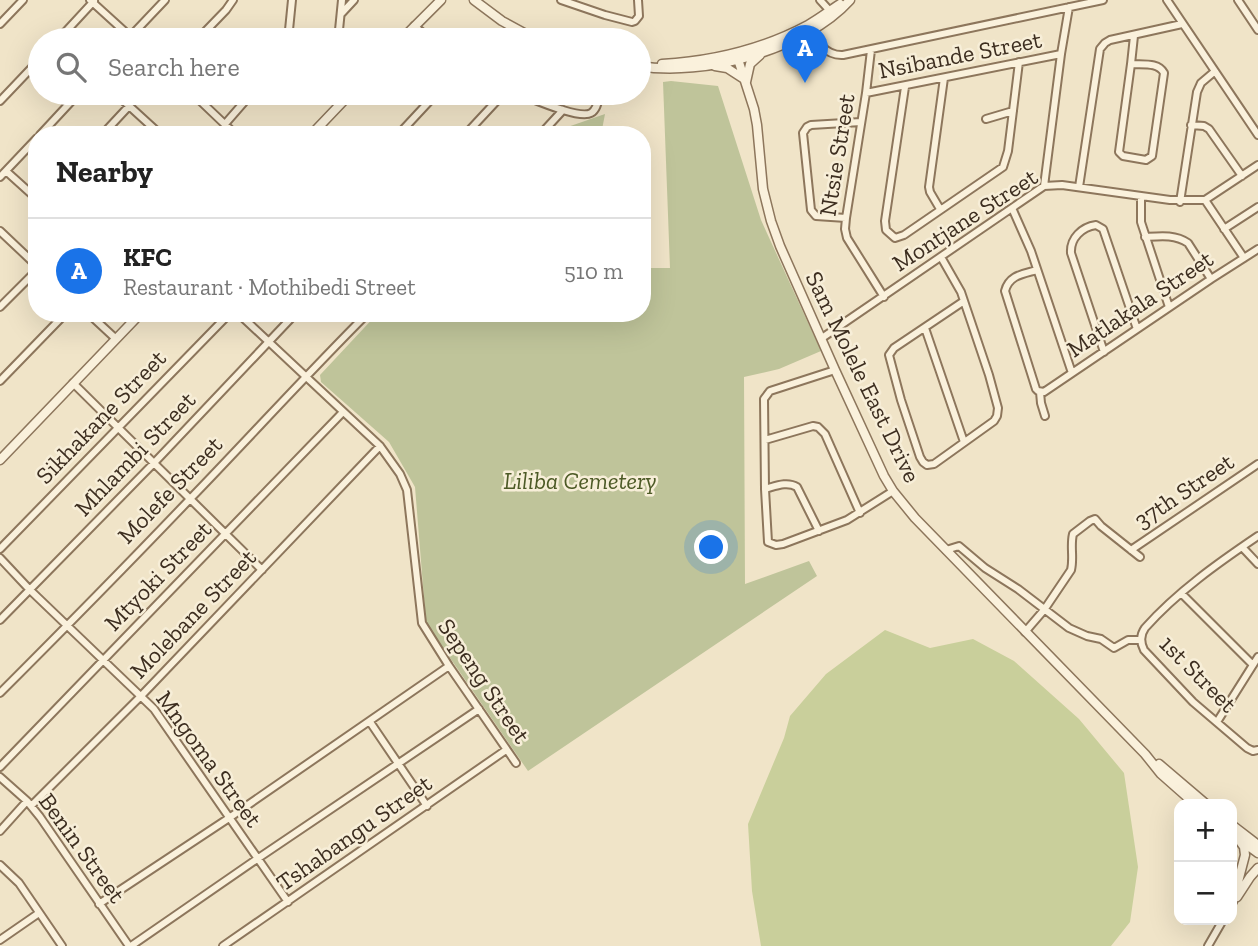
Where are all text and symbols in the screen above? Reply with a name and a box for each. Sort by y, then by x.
street label: Nsibande Street [876,24,1044,85]
pin: A [782,25,828,83]
search box [28,28,651,105]
icon: search [52,48,90,86]
text: Search here [108,51,240,83]
street label: Ntsie Street [813,92,860,218]
text: Nearby [56,154,153,190]
street label: Montjane Street [887,162,1043,277]
text: KFC [123,241,172,273]
street label: Matlakala Street [1061,244,1218,363]
text: A [71,257,87,285]
text: 510 m [564,257,623,285]
street label: Sam Molele East Drive [800,266,927,487]
text: Restaurant · Mothibedi Street [123,273,416,301]
street label: Sikhakane Street [29,344,172,490]
street label: Mhlambi Street [68,385,201,522]
street label: Molefe Street [111,430,228,549]
street label: 37th Street [1128,447,1239,534]
park label: Liliba Cemetery [503,466,657,495]
street label: Mtyoki Street [98,514,217,637]
your location [694,530,728,564]
street label: Molebane Street [124,543,262,684]
street label: Sepeng Street [432,613,537,749]
street label: 1st Street [1154,629,1243,718]
street label: Mngoma Street [150,685,269,833]
street label: Tshabangu Street [270,768,437,897]
street label: Benin Street [33,787,132,908]
map controls [1174,799,1237,925]
button: + [1174,799,1237,862]
button: − [1174,862,1237,925]

